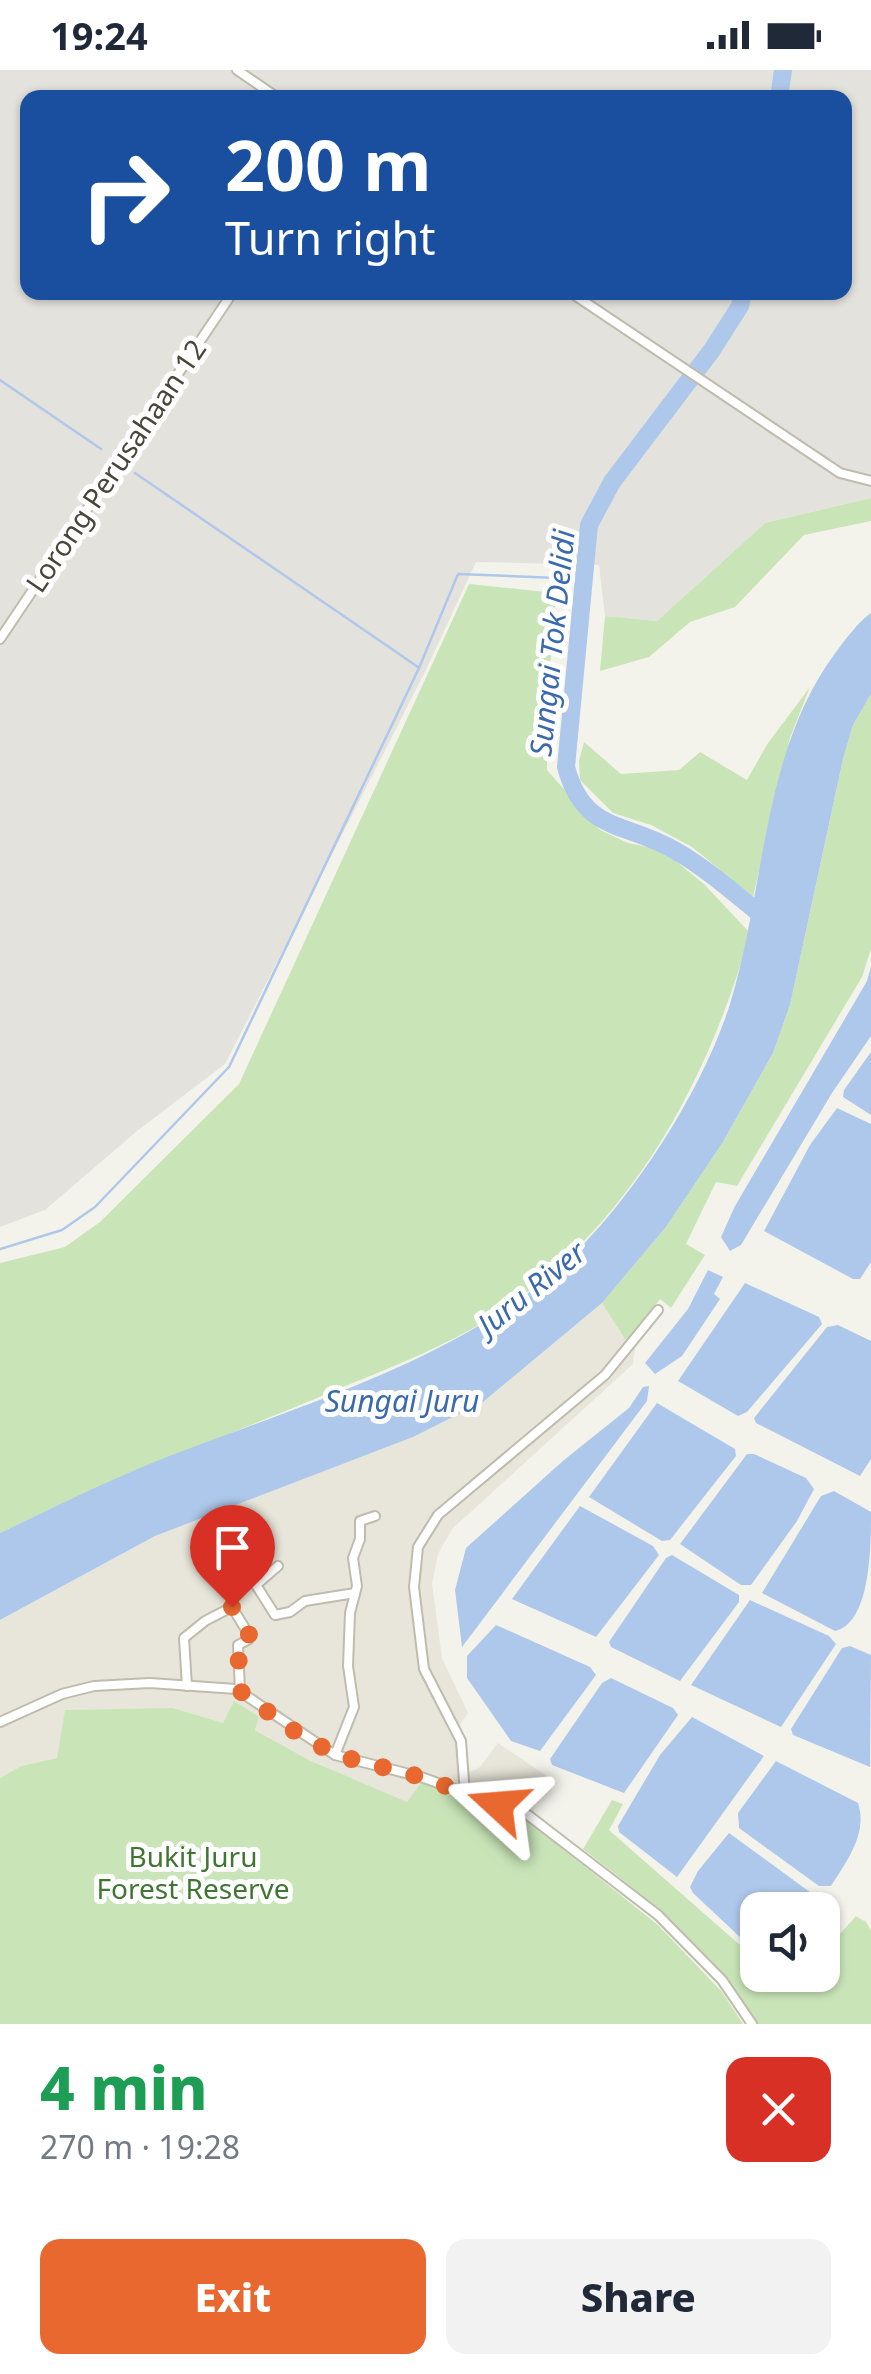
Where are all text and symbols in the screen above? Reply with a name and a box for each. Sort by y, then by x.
text: 19:24 [50,9,148,61]
text: 200 m [225,116,432,212]
icon: right [60,130,190,260]
text: Turn right [225,207,436,268]
street label: Lorong Perusahaan 12 [16,332,214,599]
water label: Sungai Tok Delidi [519,526,584,758]
water label: Juru River [464,1231,595,1347]
water label: Sungai Juru [325,1380,479,1421]
pin [190,1505,275,1608]
icon: arrive [205,1520,260,1575]
position arrow [446,1753,550,1857]
park label: Bukit Juru Forest Reserve [96,1837,290,1907]
map controls [740,1892,840,1992]
button: sound [740,1892,840,1992]
text: 4 min [40,2046,208,2128]
button: close [726,2057,831,2162]
text: 270 m · 19:28 [40,2125,240,2168]
button: Exit [40,2239,426,2354]
button: Share [446,2239,831,2354]

